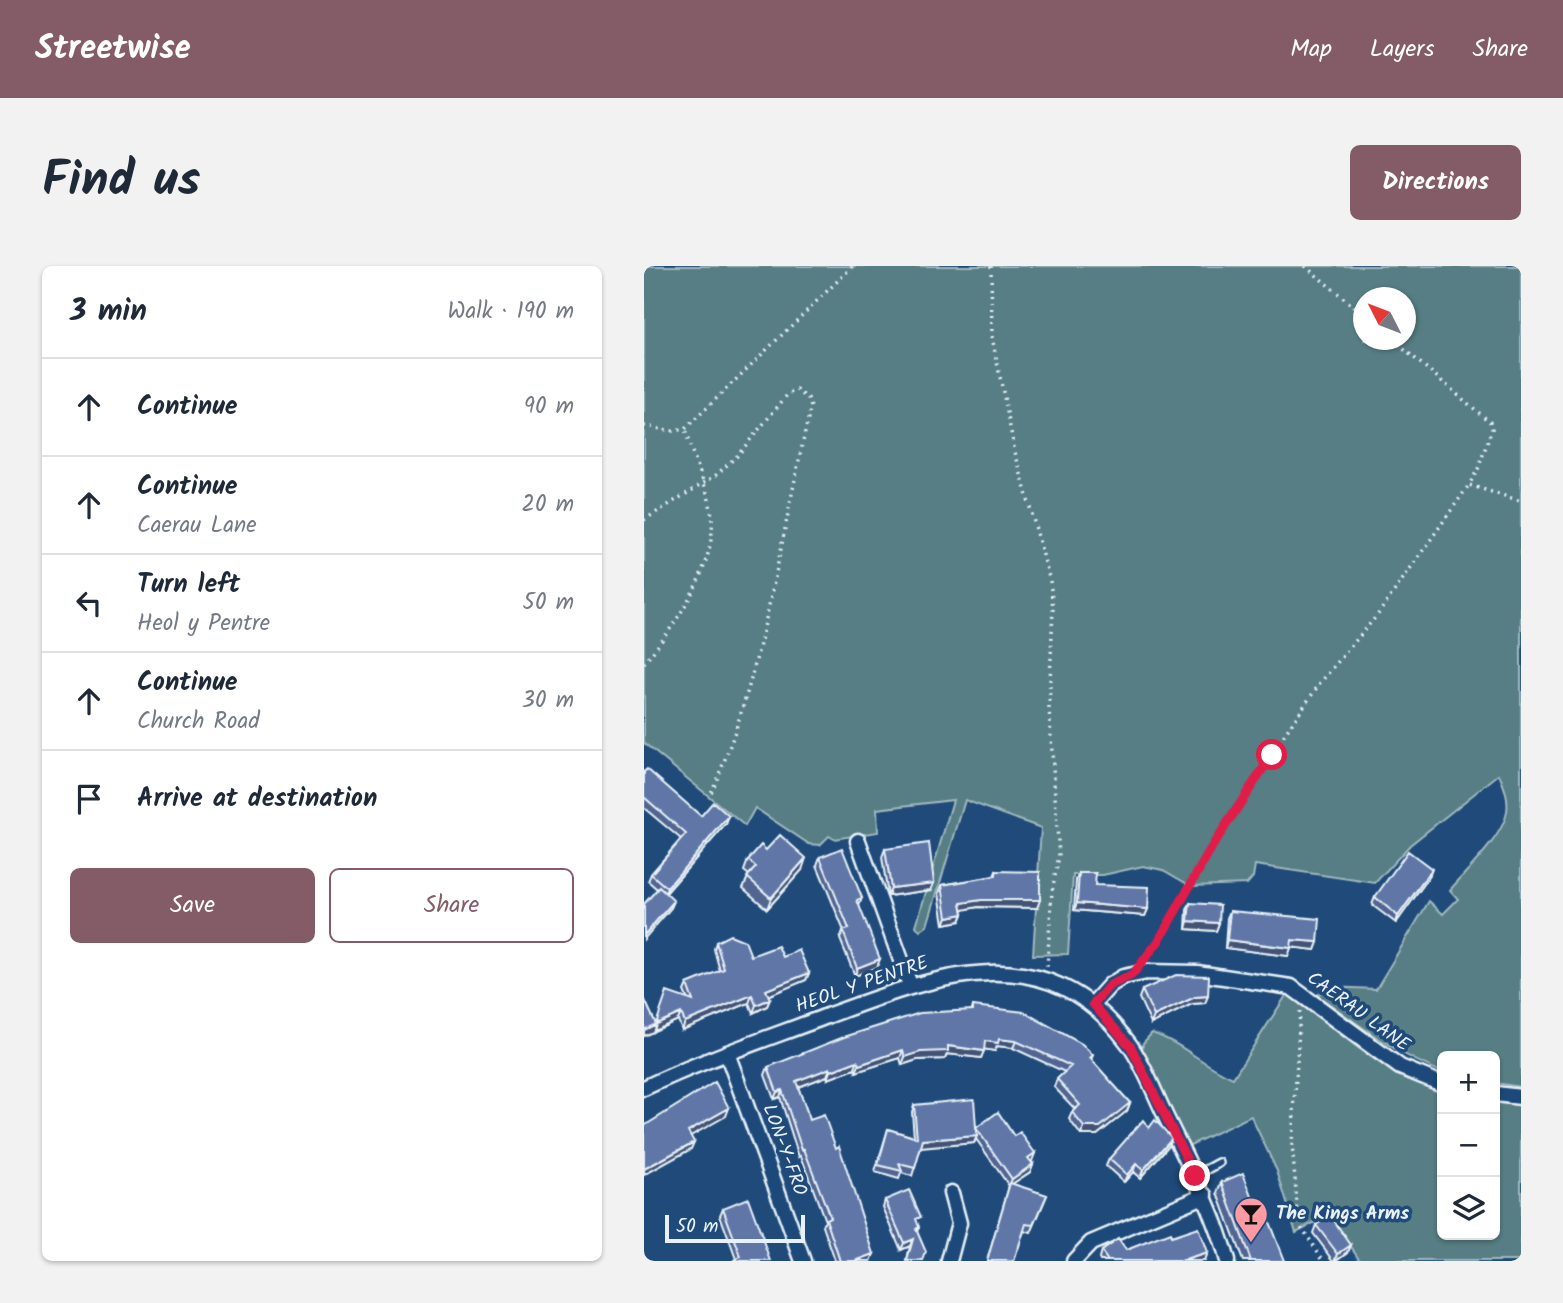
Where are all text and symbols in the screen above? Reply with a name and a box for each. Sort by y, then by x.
text: Streetwise [35,23,191,76]
text: Map [1290,30,1332,69]
text: Layers [1370,30,1434,69]
text: Share [1472,30,1528,69]
text: Find us [42,143,200,221]
button: Directions [1350,145,1521,220]
north arrow [1353,287,1416,350]
text: 3 min [70,288,147,336]
text: Walk · 190 m [447,294,574,330]
text: Continue [137,386,238,428]
icon: ahead [70,388,108,426]
text: 90 m [524,389,574,425]
text: Continue [137,466,238,508]
icon: ahead [70,486,108,524]
text: 20 m [522,487,574,523]
text: Caerau Lane [137,508,257,544]
text: Turn left [137,564,240,606]
icon: left [70,584,108,622]
text: 50 m [523,585,574,621]
text: Heol y Pentre [137,606,270,642]
text: Continue [137,662,238,704]
icon: ahead [70,682,108,720]
text: 30 m [522,683,574,719]
text: Church Road [137,704,260,740]
route start [1256,739,1287,770]
text: Arrive at destination [137,778,377,820]
icon: arrive [70,780,108,818]
button: Save [70,868,315,943]
button: Share [329,868,574,943]
street label: HEOL Y PENTRE [792,948,933,1022]
street label: CAERAU LANE [1300,964,1417,1060]
map controls [1437,1051,1500,1240]
button: + [1437,1051,1500,1114]
street label: LON-Y-FRO [753,1100,815,1201]
button: − [1437,1114,1500,1177]
route end [1179,1160,1210,1191]
button: layers [1437,1177,1500,1240]
bar icon: The Kings Arms [1232,1195,1270,1244]
place label: The Kings Arms [1276,1199,1409,1229]
scale bar [665,1212,805,1244]
text: 50 m [676,1212,718,1242]

